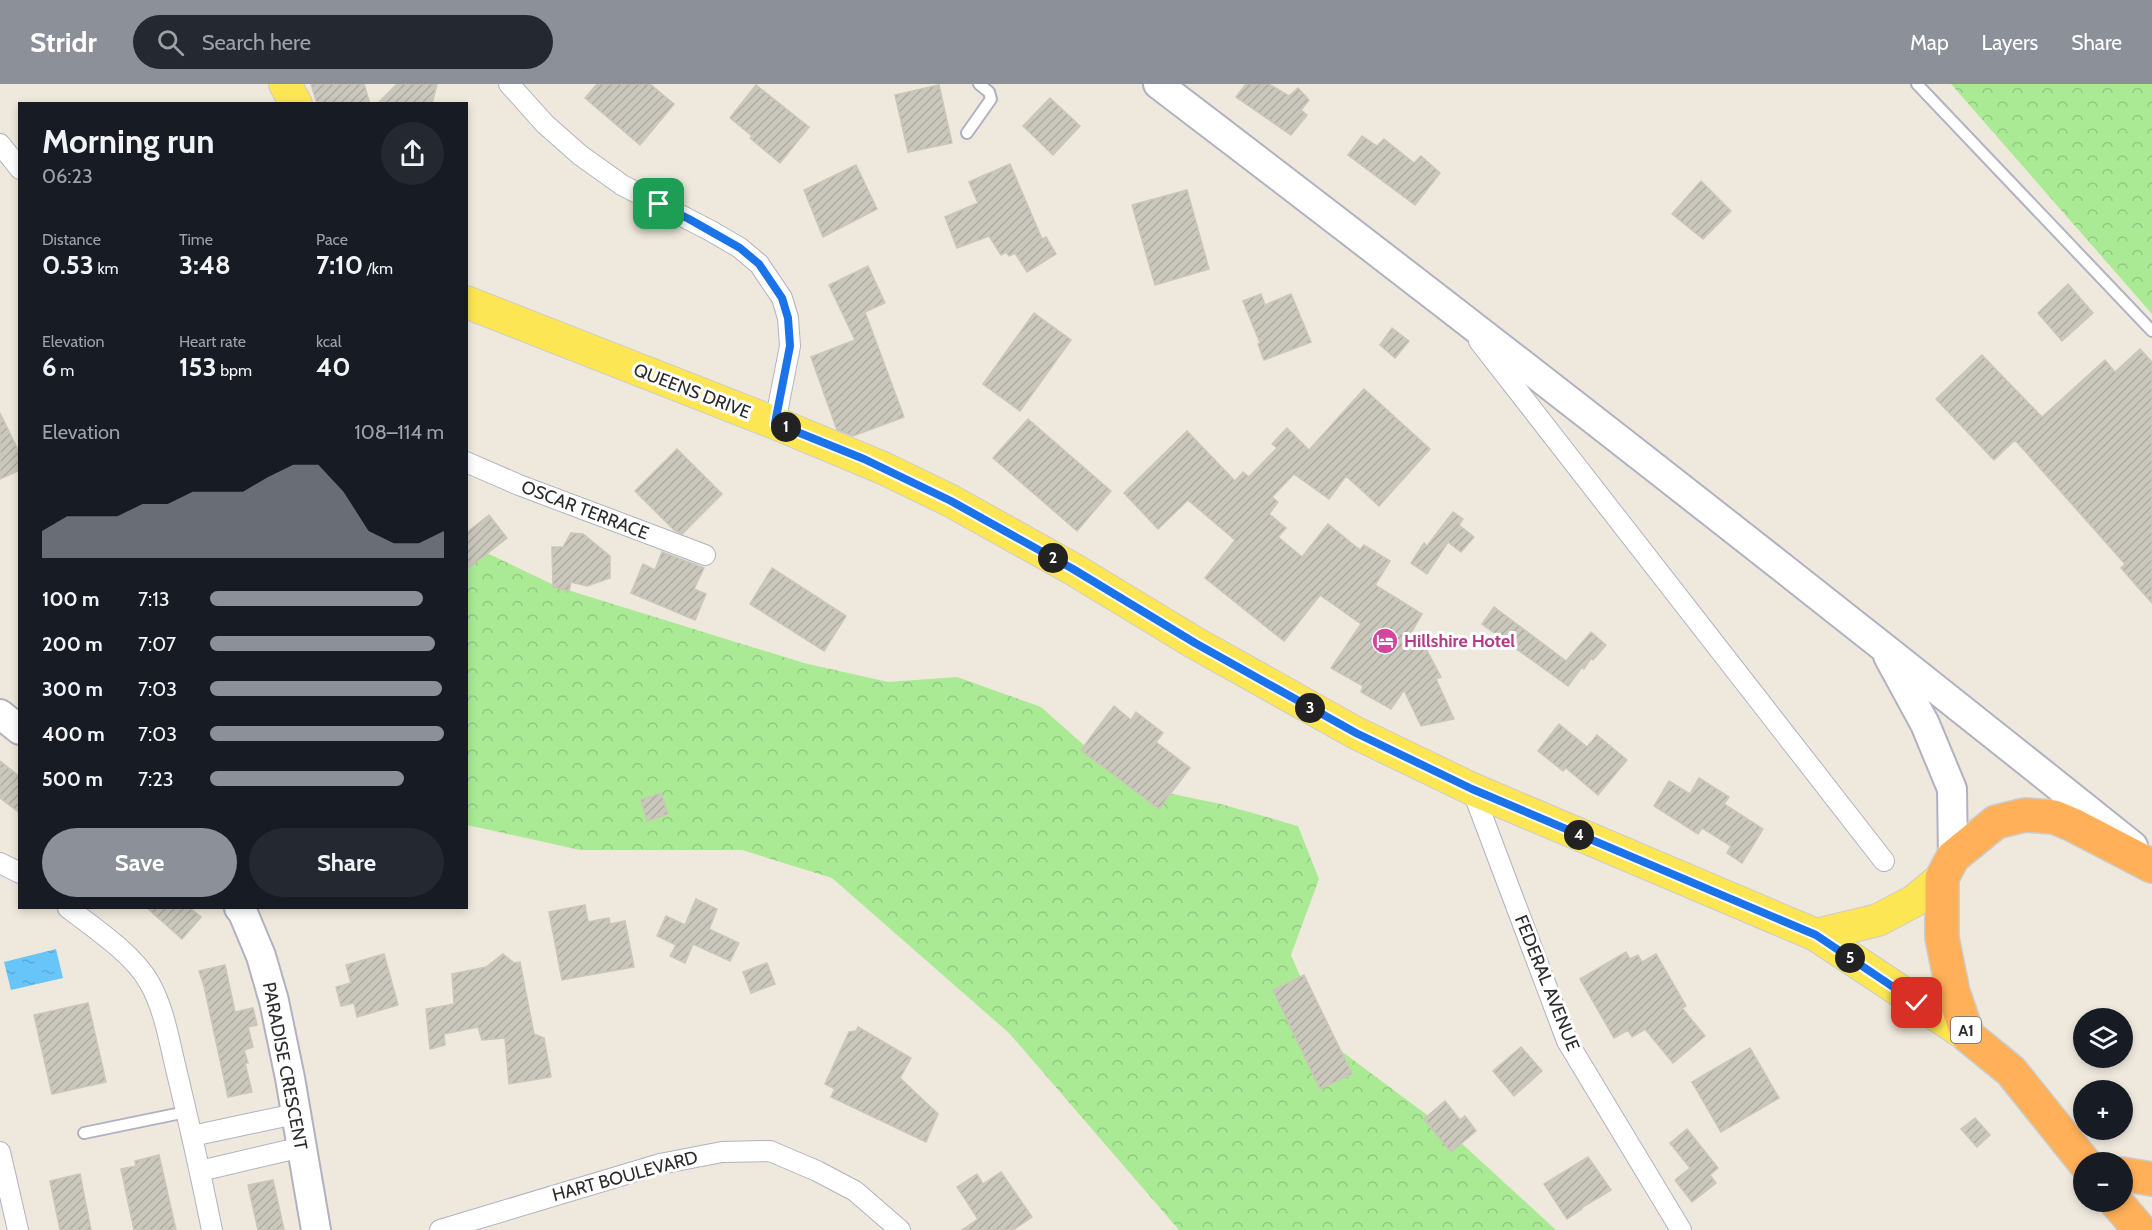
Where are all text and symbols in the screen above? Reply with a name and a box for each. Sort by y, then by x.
search box [133,15,553,69]
text: Stridr [30,25,97,59]
icon: search [154,26,187,59]
text: Search here [202,29,311,56]
text: Map [1910,30,1949,55]
text: Layers [1982,30,2038,55]
text: Share [2071,30,2122,55]
text: Morning run [42,121,214,161]
button: share [381,122,444,185]
text: 06:23 [42,164,93,188]
pin [633,178,684,229]
icon: arrive [642,187,675,220]
text: Distance [42,230,101,249]
text: Time [179,230,213,249]
text: Pace [316,230,348,249]
text: 0.53 [42,249,94,281]
text: 3:48 [179,249,231,281]
text: 7:10 [316,249,363,281]
text: km [94,259,119,278]
text: /km [363,259,393,278]
text: Elevation [42,332,105,351]
text: Heart rate [179,332,246,351]
text: kcal [316,332,342,351]
text: 6 [42,351,57,383]
text: 153 [179,351,217,383]
text: 40 [316,351,351,383]
street label: QUEENS DRIVE [630,359,754,423]
text: m [57,361,74,380]
text: bpm [217,361,252,380]
pin: 1 [771,412,801,442]
text: 1 [783,417,789,436]
text: Elevation [42,420,120,444]
text: 108–114 m [354,420,444,444]
street label: OSCAR TERRACE [518,476,652,544]
pin: 2 [1038,543,1068,573]
text: 2 [1049,548,1057,567]
text: 100 m [42,587,100,611]
text: 7:13 [138,587,170,611]
hotel icon: Hillshire Hotel [1370,626,1400,656]
place label: Hillshire Hotel [1404,630,1515,652]
text: 200 m [42,632,103,656]
text: 7:07 [138,632,176,656]
text: 300 m [42,677,103,701]
text: 7:03 [138,677,177,701]
pin: 3 [1295,693,1325,723]
text: 3 [1306,698,1314,717]
text: 400 m [42,722,105,746]
text: 7:03 [138,722,177,746]
text: 500 m [42,767,103,791]
text: 7:23 [138,767,174,791]
pin: 4 [1564,820,1594,850]
text: 4 [1574,825,1584,844]
button: Save [42,828,237,897]
button: Share [249,828,444,897]
street label: FEDERAL AVENUE [1510,912,1584,1054]
pin: 5 [1835,943,1865,973]
text: 5 [1846,948,1854,967]
pin [1891,977,1942,1028]
street label: PARADISE CRESCENT [258,980,312,1152]
icon: check [1900,986,1933,1019]
map controls [2073,1008,2133,1212]
button: layers [2073,1008,2133,1068]
road number: A1 [1951,1017,1981,1043]
button: + [2073,1080,2133,1140]
street label: HART BOULEVARD [550,1146,700,1206]
button: − [2073,1152,2133,1212]

